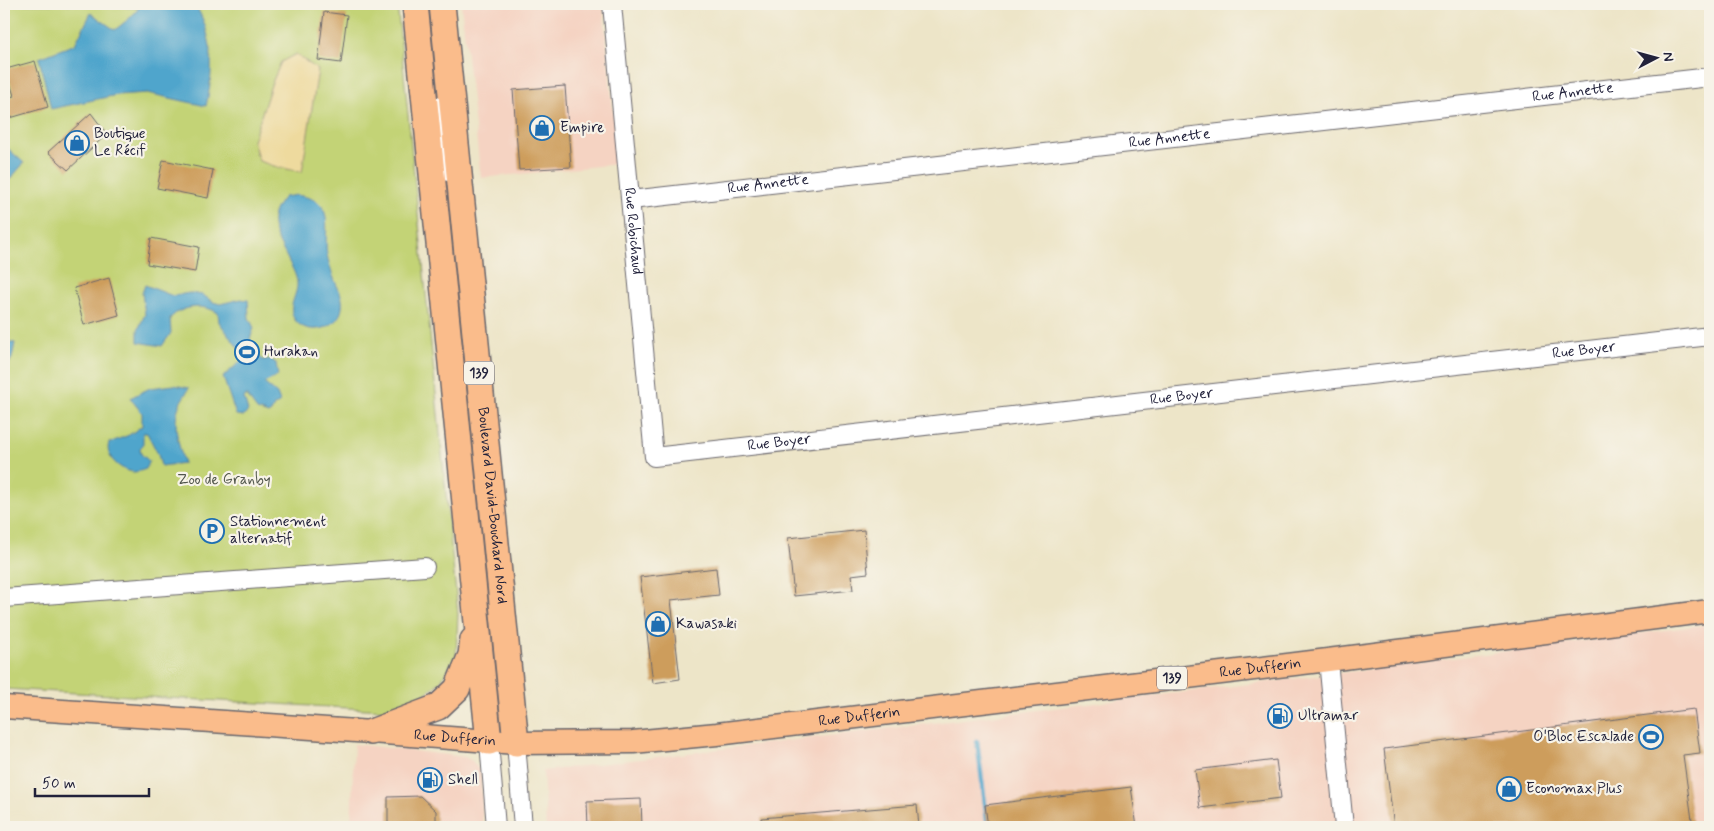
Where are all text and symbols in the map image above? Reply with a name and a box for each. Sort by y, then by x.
north arrow [1632,32,1682,82]
text: N [1658,51,1677,62]
street label: Rue Annette [1531,78,1615,107]
shop icon: Empire [529,115,555,141]
place label: Empire [560,118,604,138]
place label: Boutique Le Récif [94,124,146,161]
street label: Rue Annette [1128,124,1211,153]
shop icon: Boutique Le Récif [64,130,90,156]
street label: Rue Annette [726,170,810,199]
street label: Rue Robichaud [619,187,647,276]
street label: Rue Boyer [1551,337,1617,364]
sports icon: Hurakan [234,339,260,365]
place label: Hurakan [264,342,318,362]
road number: 139 [464,362,494,384]
street label: Rue Boyer [1149,383,1214,410]
street label: Boulevard David-Bouchard Nord [472,406,512,605]
street label: Rue Boyer [746,429,812,456]
park label: Zoo de Granby [177,470,271,490]
place label: Stationnement alternatif [230,512,326,549]
parking icon: Stationnement alternatif [199,518,225,544]
shop icon: Kawasaki [645,611,671,637]
place label: Kawasaki [676,614,737,634]
street label: Rue Dufferin [1218,653,1302,683]
road number: 139 [1157,666,1187,690]
street label: Rue Dufferin [817,702,901,732]
fuel station icon: Ultramar [1267,703,1293,729]
place label: Ultramar [1298,706,1359,726]
sports icon: O'Bloc Escalade [1638,724,1664,750]
street label: Rue Dufferin [413,725,497,751]
place label: O'Bloc Escalade [1533,727,1634,747]
scale bar [35,766,149,798]
fuel station icon: Shell [417,767,443,793]
place label: Shell [448,770,478,790]
text: 50 m [42,774,76,794]
shop icon: Economax Plus [1496,776,1522,802]
place label: Economax Plus [1526,779,1623,799]

